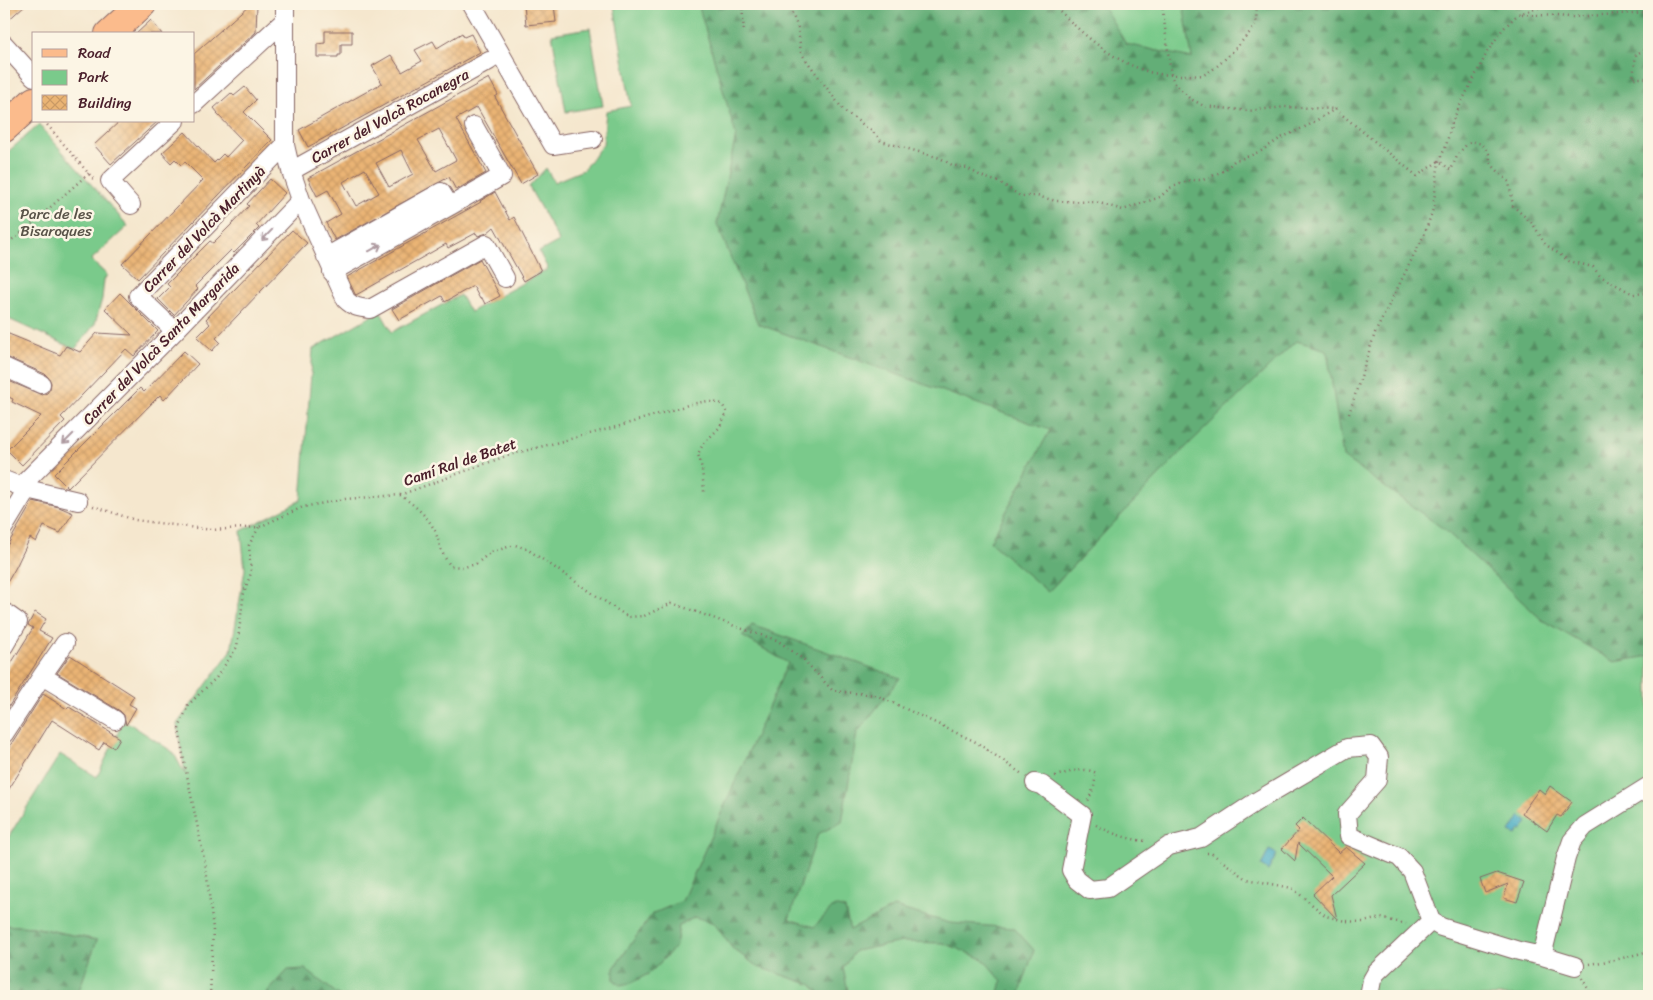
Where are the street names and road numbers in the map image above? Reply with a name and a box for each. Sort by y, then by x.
street label: Carrer del Volcà Rocanegra [306,61,474,170]
street label: Carrer del Volcà Martinyà [136,159,272,299]
street label: Carrer del Volcà Santa Margarida [76,256,246,431]
street label: Camí Ral de Batet [400,430,520,494]

